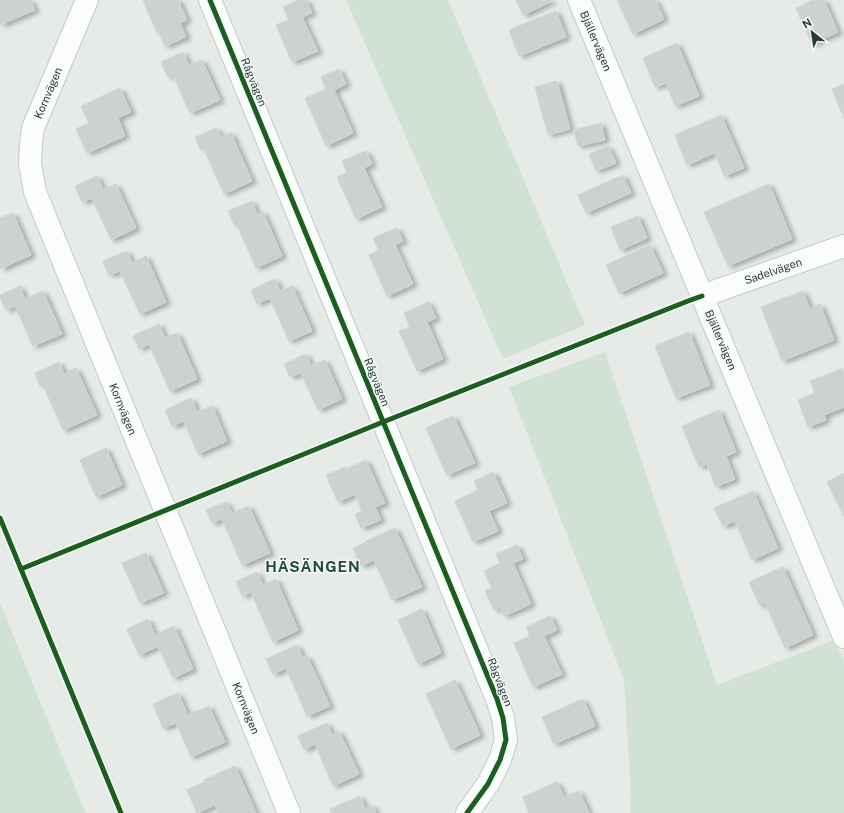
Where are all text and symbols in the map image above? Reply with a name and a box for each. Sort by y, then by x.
street label: Bjällervägen [578,9,614,73]
north arrow [792,12,832,52]
text: N [800,16,814,31]
street label: Rågvägen [239,56,269,108]
street label: Kornvägen [32,66,64,120]
street label: Sadelvägen [743,256,803,286]
street label: Bjällervägen [703,308,739,372]
street label: Rågvägen [362,356,392,408]
street label: Kornvägen [107,381,139,437]
district label: HÄSÄNGEN [265,558,361,575]
street label: Rågvägen [485,656,515,708]
street label: Kornvägen [230,680,262,736]

